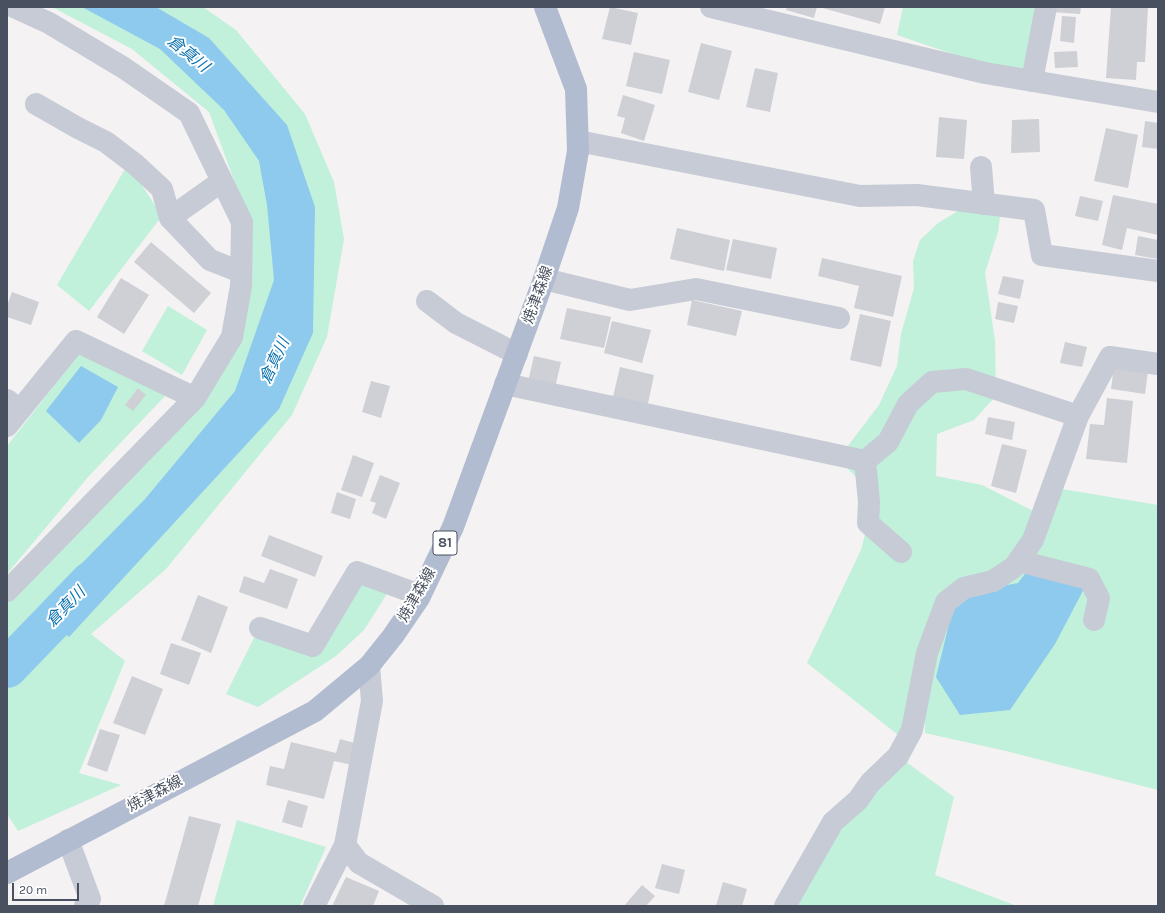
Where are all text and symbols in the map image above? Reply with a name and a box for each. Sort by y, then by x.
water label: 倉真川 [163,31,213,77]
street label: 焼津森線 [519,264,557,326]
water label: 倉真川 [256,335,294,387]
road number: 81 [433,531,457,555]
street label: 焼津森線 [394,565,440,625]
water label: 倉真川 [42,583,90,631]
street label: 焼津森線 [124,772,186,816]
scale bar [14,875,81,901]
text: 20 m [19,883,47,897]

